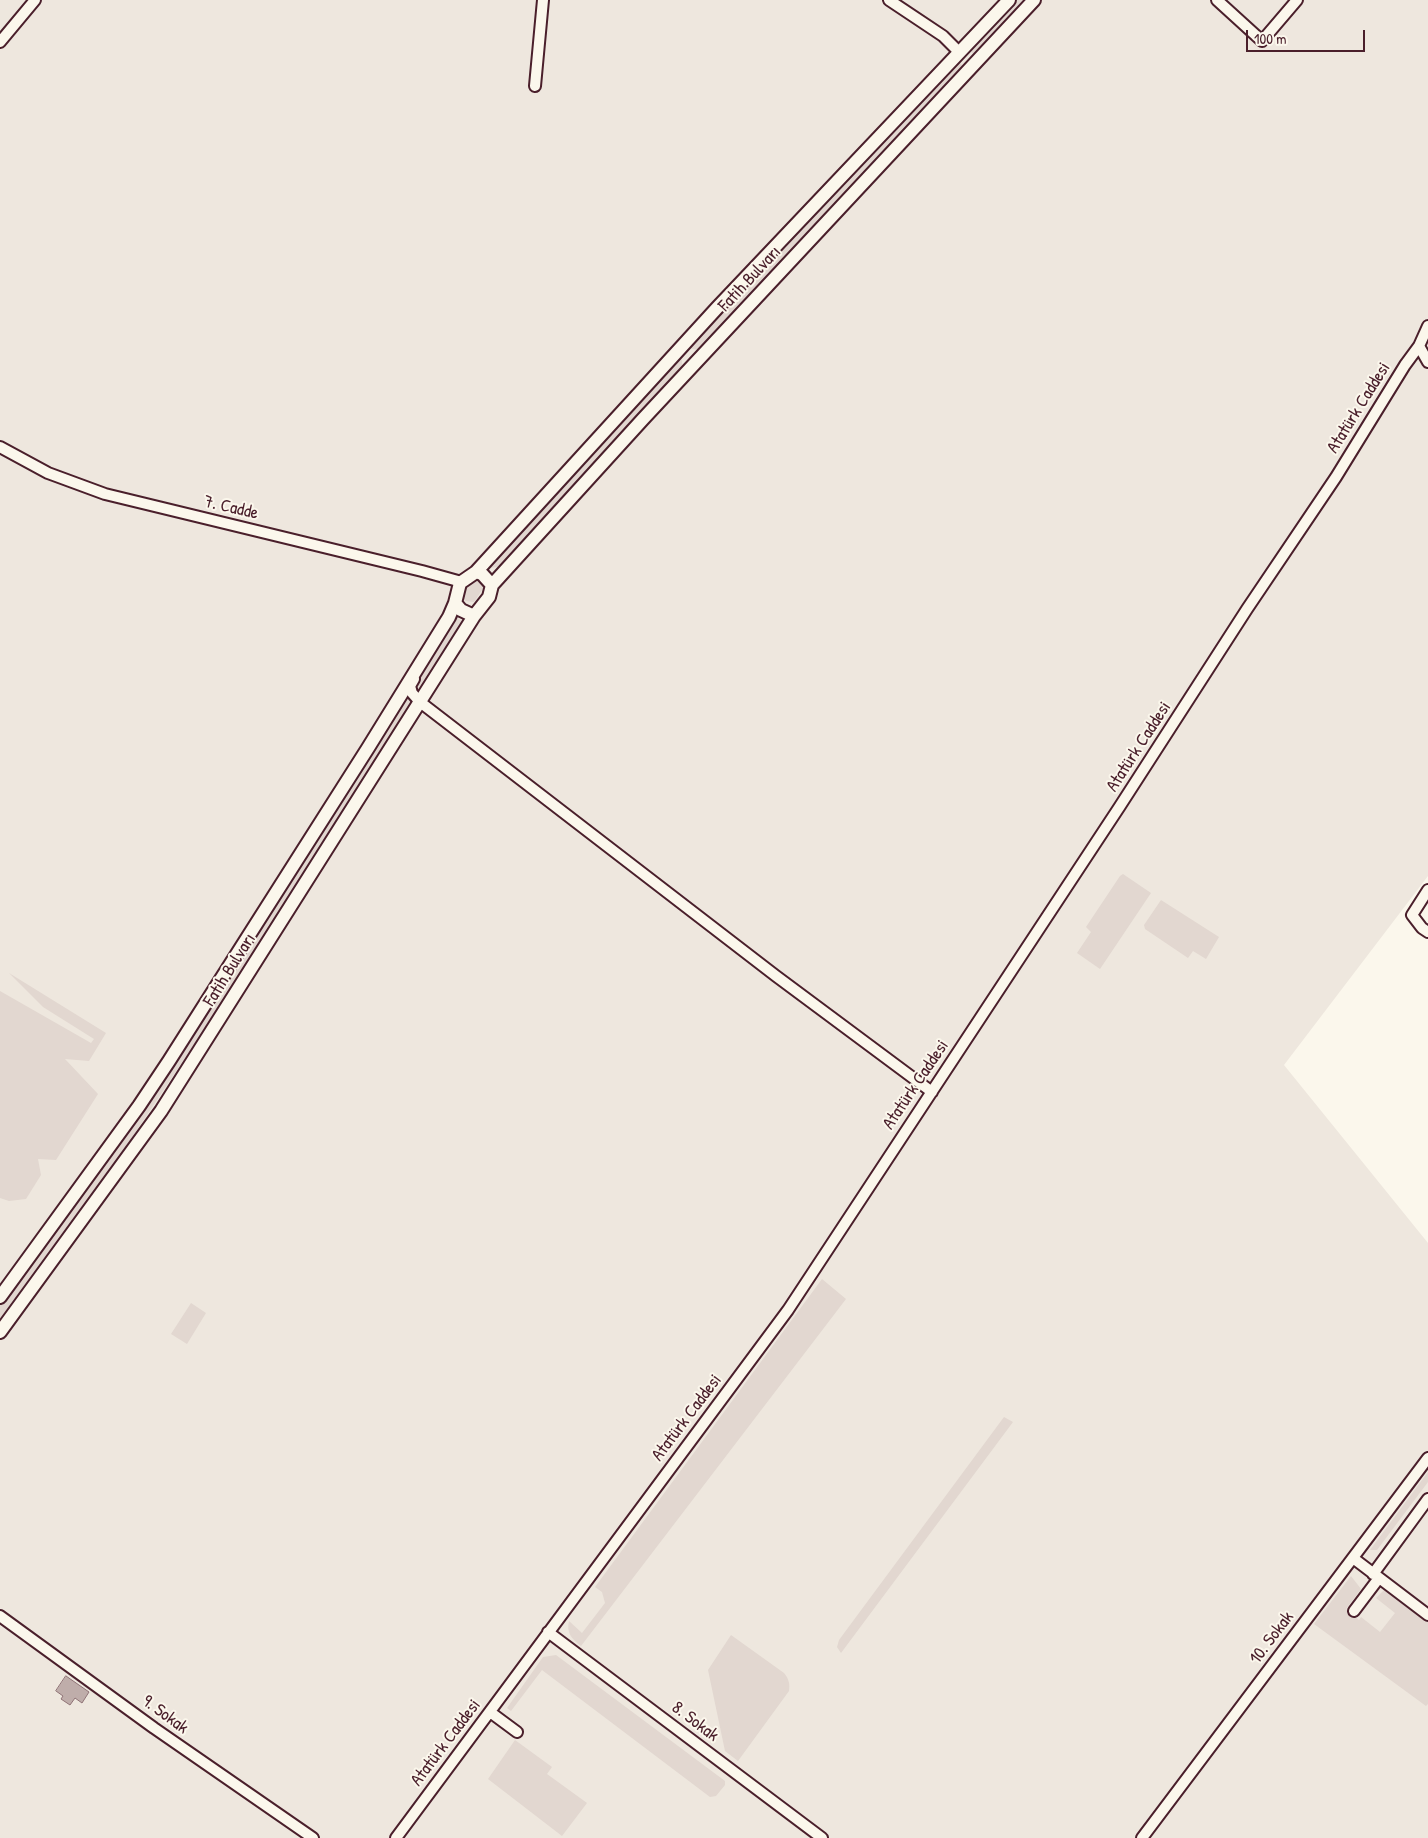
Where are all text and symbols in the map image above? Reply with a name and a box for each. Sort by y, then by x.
scale bar [1248,20,1367,52]
text: 100 m [1254,28,1287,49]
street label: Fatih Bulvarı [714,242,786,316]
street label: Atatürk Caddesi [1323,359,1395,457]
street label: 7. Cadde [202,491,260,525]
street label: Atatürk Caddesi [1102,698,1176,796]
street label: Fatih Bulvarı [199,929,261,1011]
street label: Atatürk Caddesi [878,1036,954,1134]
street label: Atatürk Caddesi [647,1370,727,1466]
street label: 10. Sokak [1245,1608,1299,1668]
street label: 9. Sokak [138,1691,192,1739]
street label: Atatürk Caddesi [406,1695,486,1791]
street label: 8. Sokak [667,1697,723,1747]

